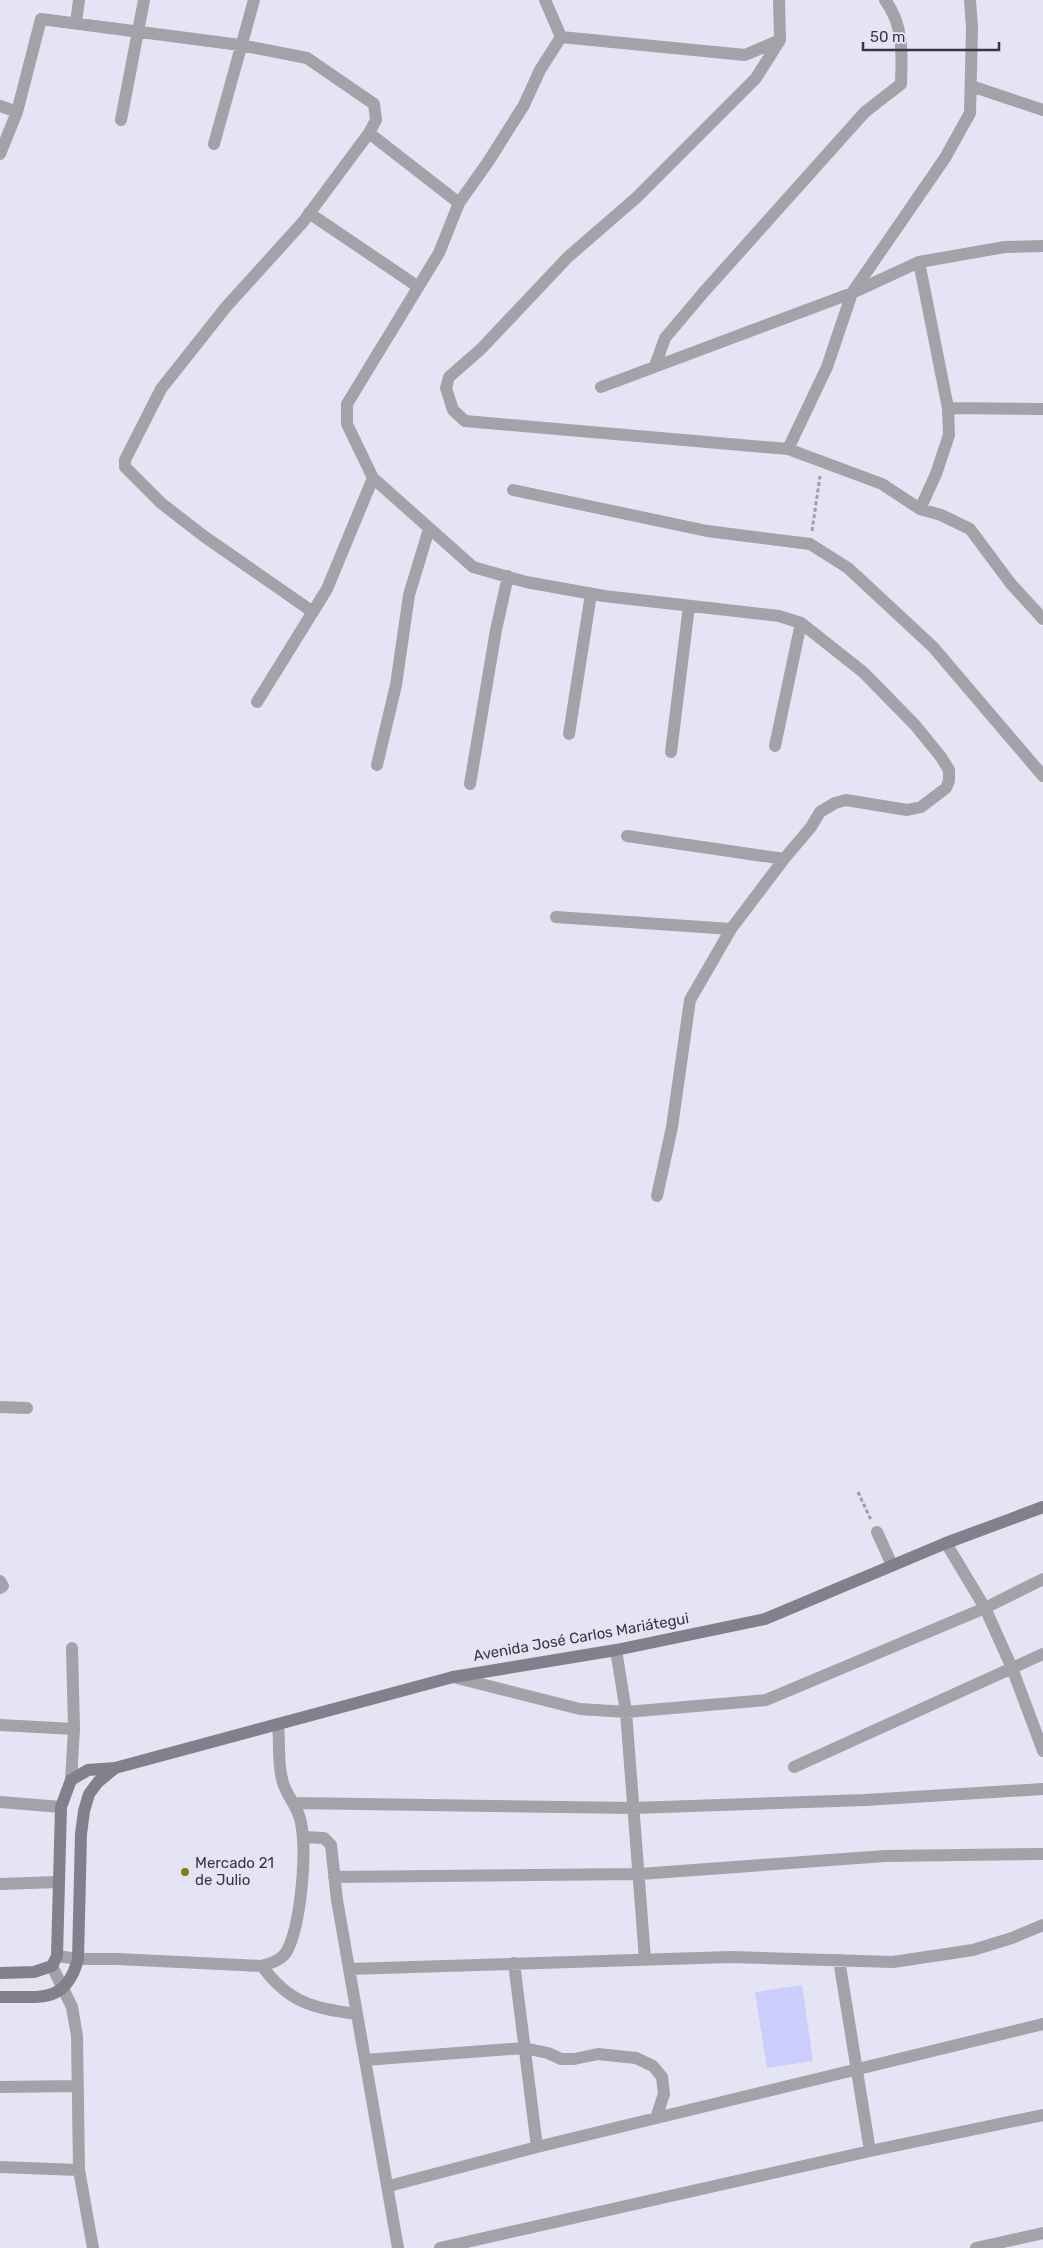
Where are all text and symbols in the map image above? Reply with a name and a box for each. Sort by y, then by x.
scale bar [863,20,999,52]
text: 50 m [870,28,905,46]
street label: Avenida José Carlos Mariátegui [472,1609,690,1665]
place label: Mercado 21 de Julio [195,1854,274,1889]
marker: Mercado 21 de Julio [179,1866,191,1878]

